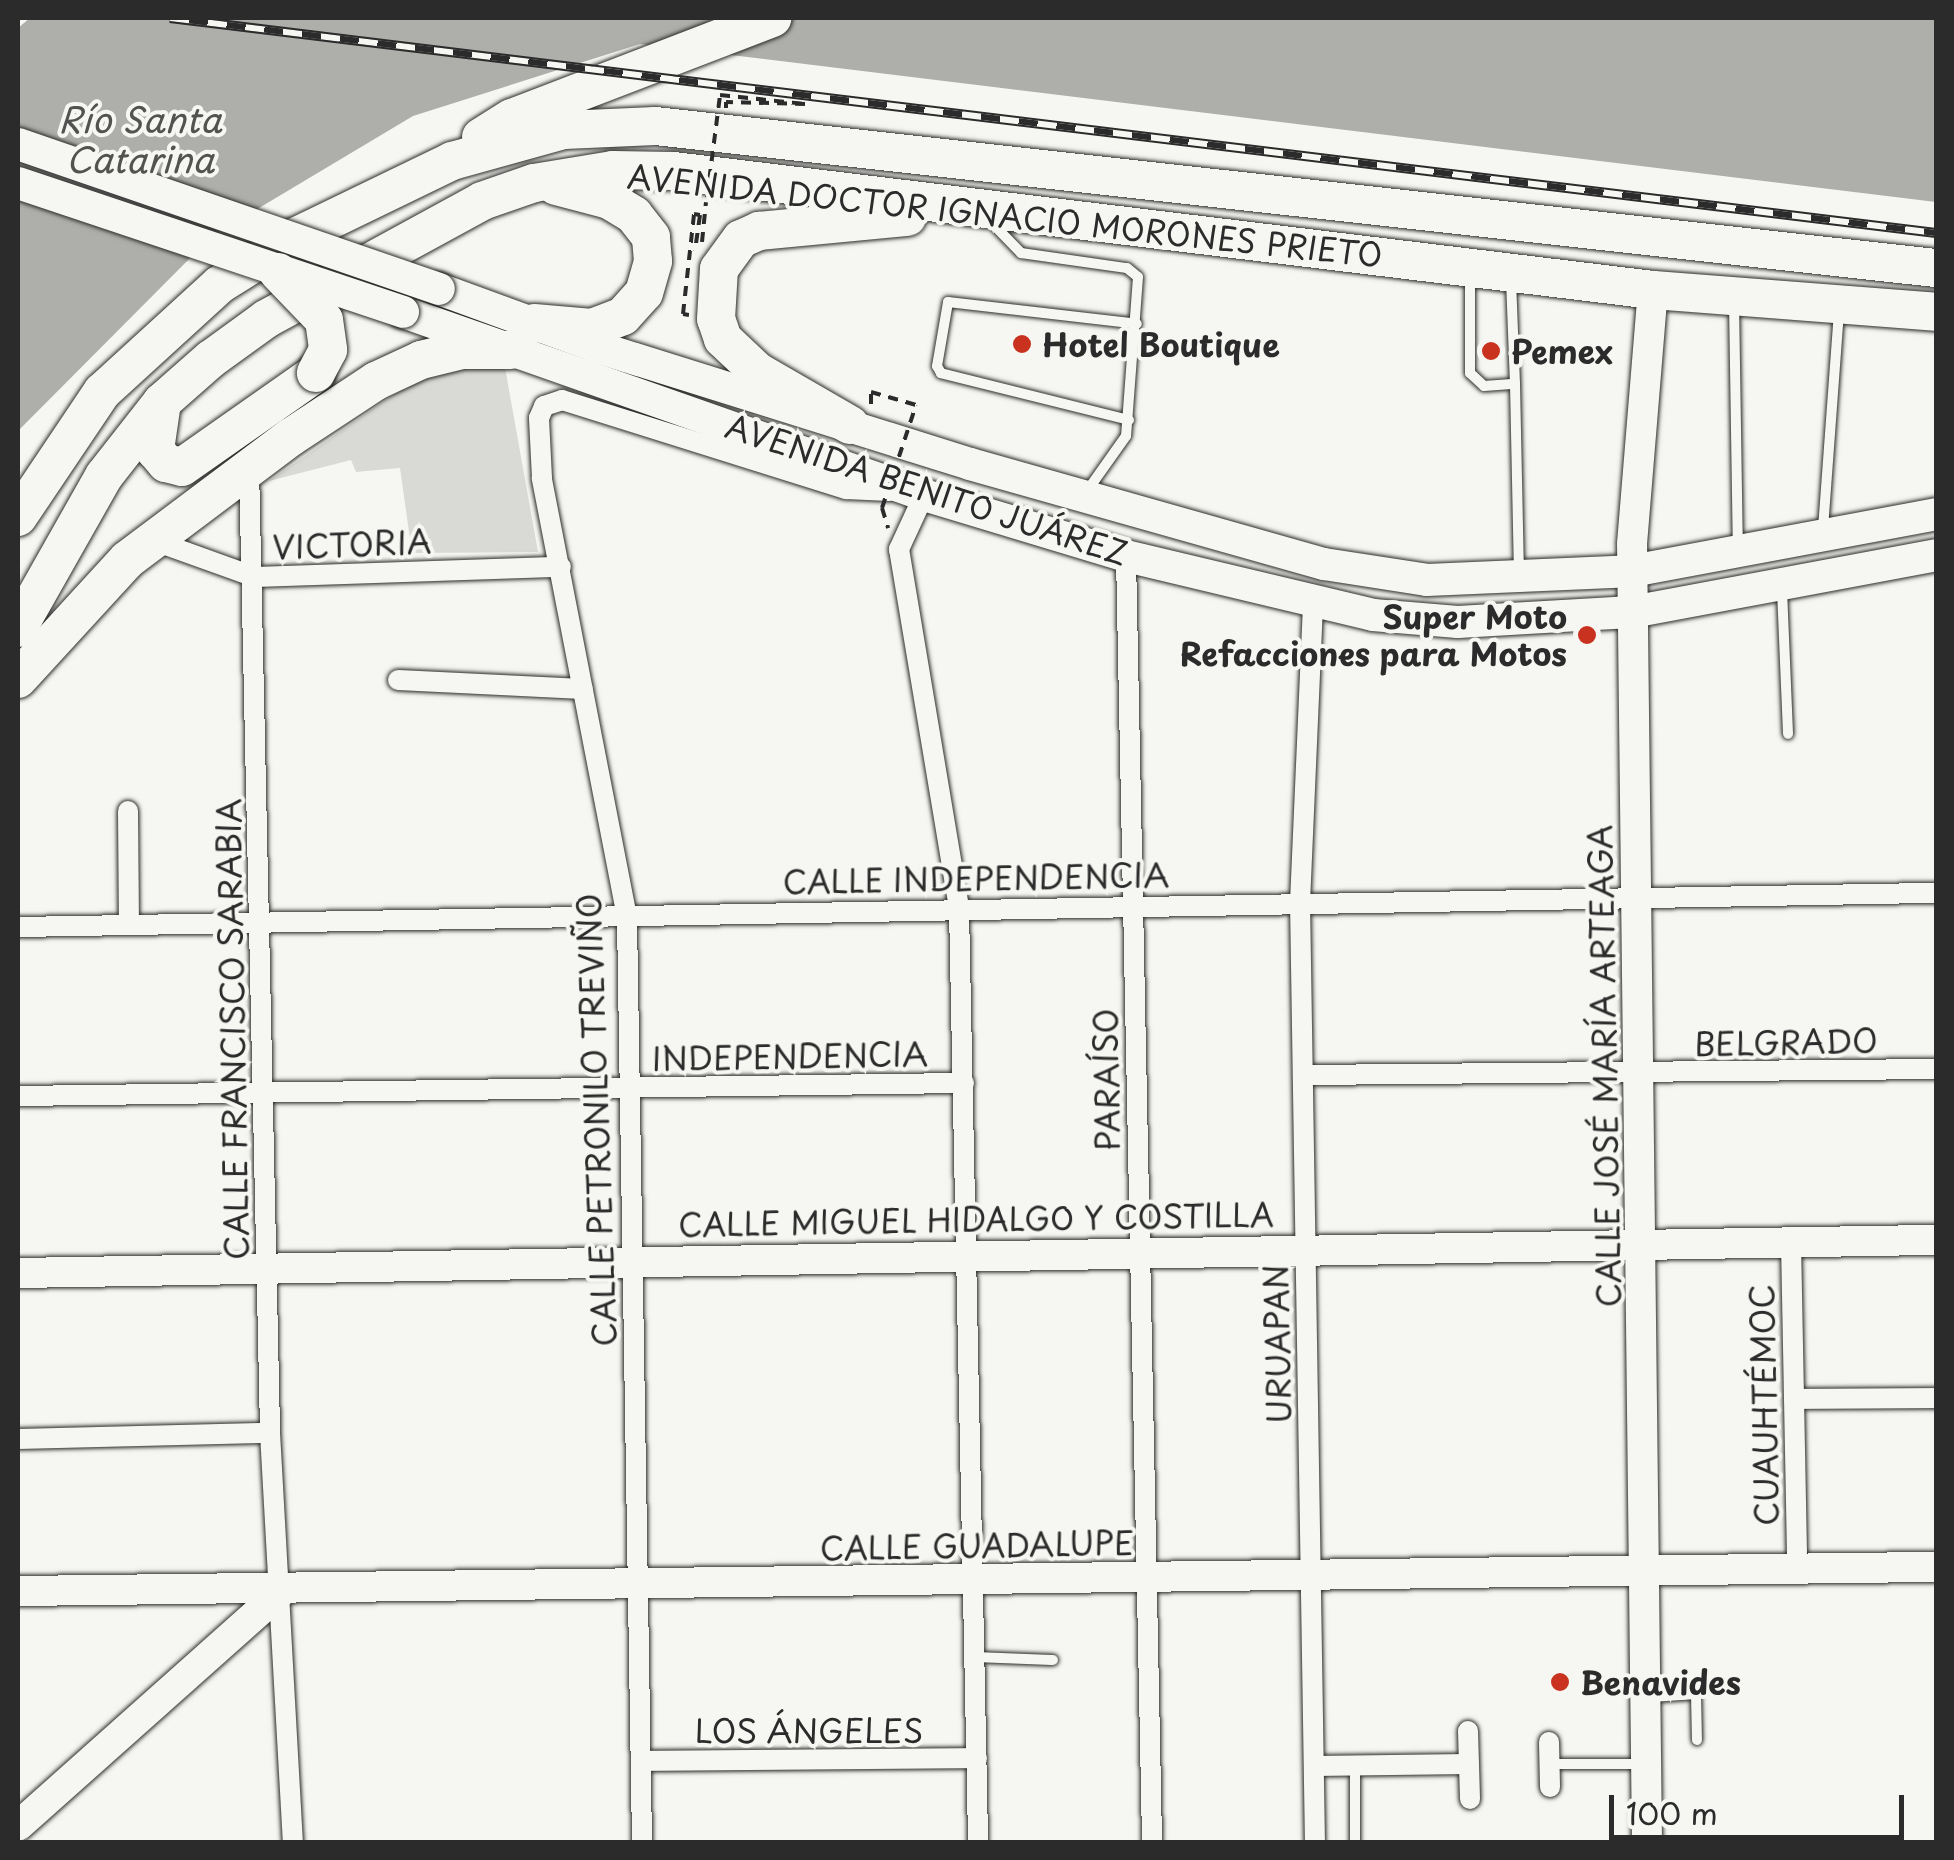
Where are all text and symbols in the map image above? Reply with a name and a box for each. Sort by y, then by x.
water label: Río Santa Catarina [57,98,223,180]
street label: AVENIDA DOCTOR IGNACIO MORONES PRIETO [625,156,1385,274]
place label: Hotel Boutique [1042,325,1283,363]
place label: Pemex [1511,332,1613,370]
marker: Hotel Boutique [1011,333,1033,355]
marker: Pemex [1480,340,1502,362]
street label: AVENIDA BENITO JUÁREZ [721,406,1133,572]
street label: VICTORIA [272,522,432,566]
place label: Super Moto Refacciones para Motos [1178,598,1567,673]
marker: Super Moto Refacciones para Motos [1576,624,1598,646]
street label: CALLE FRANCISCO SARABIA [209,795,255,1263]
street label: CALLE JOSÉ MARÍA ARTEAGA [1581,820,1627,1312]
street label: CALLE INDEPENDENCIA [780,855,1172,901]
street label: CALLE PETRONILO TREVIÑO [569,892,623,1348]
street label: PARAÍSO [1086,1008,1126,1152]
street label: BELGRADO [1694,1021,1878,1063]
street label: INDEPENDENCIA [651,1034,929,1078]
street label: CALLE MIGUEL HIDALGO Y COSTILLA [673,1195,1279,1243]
street label: URUAPAN [1256,1264,1298,1424]
street label: CUAUHTÉMOC [1743,1284,1785,1526]
street label: CALLE GUADALUPE [818,1523,1136,1567]
place label: Benavides [1580,1663,1741,1701]
marker: Benavides [1549,1671,1571,1693]
street label: LOS ÁNGELES [694,1711,924,1749]
scale bar [1614,1775,1909,1837]
text: 100 m [1626,1790,1718,1835]

